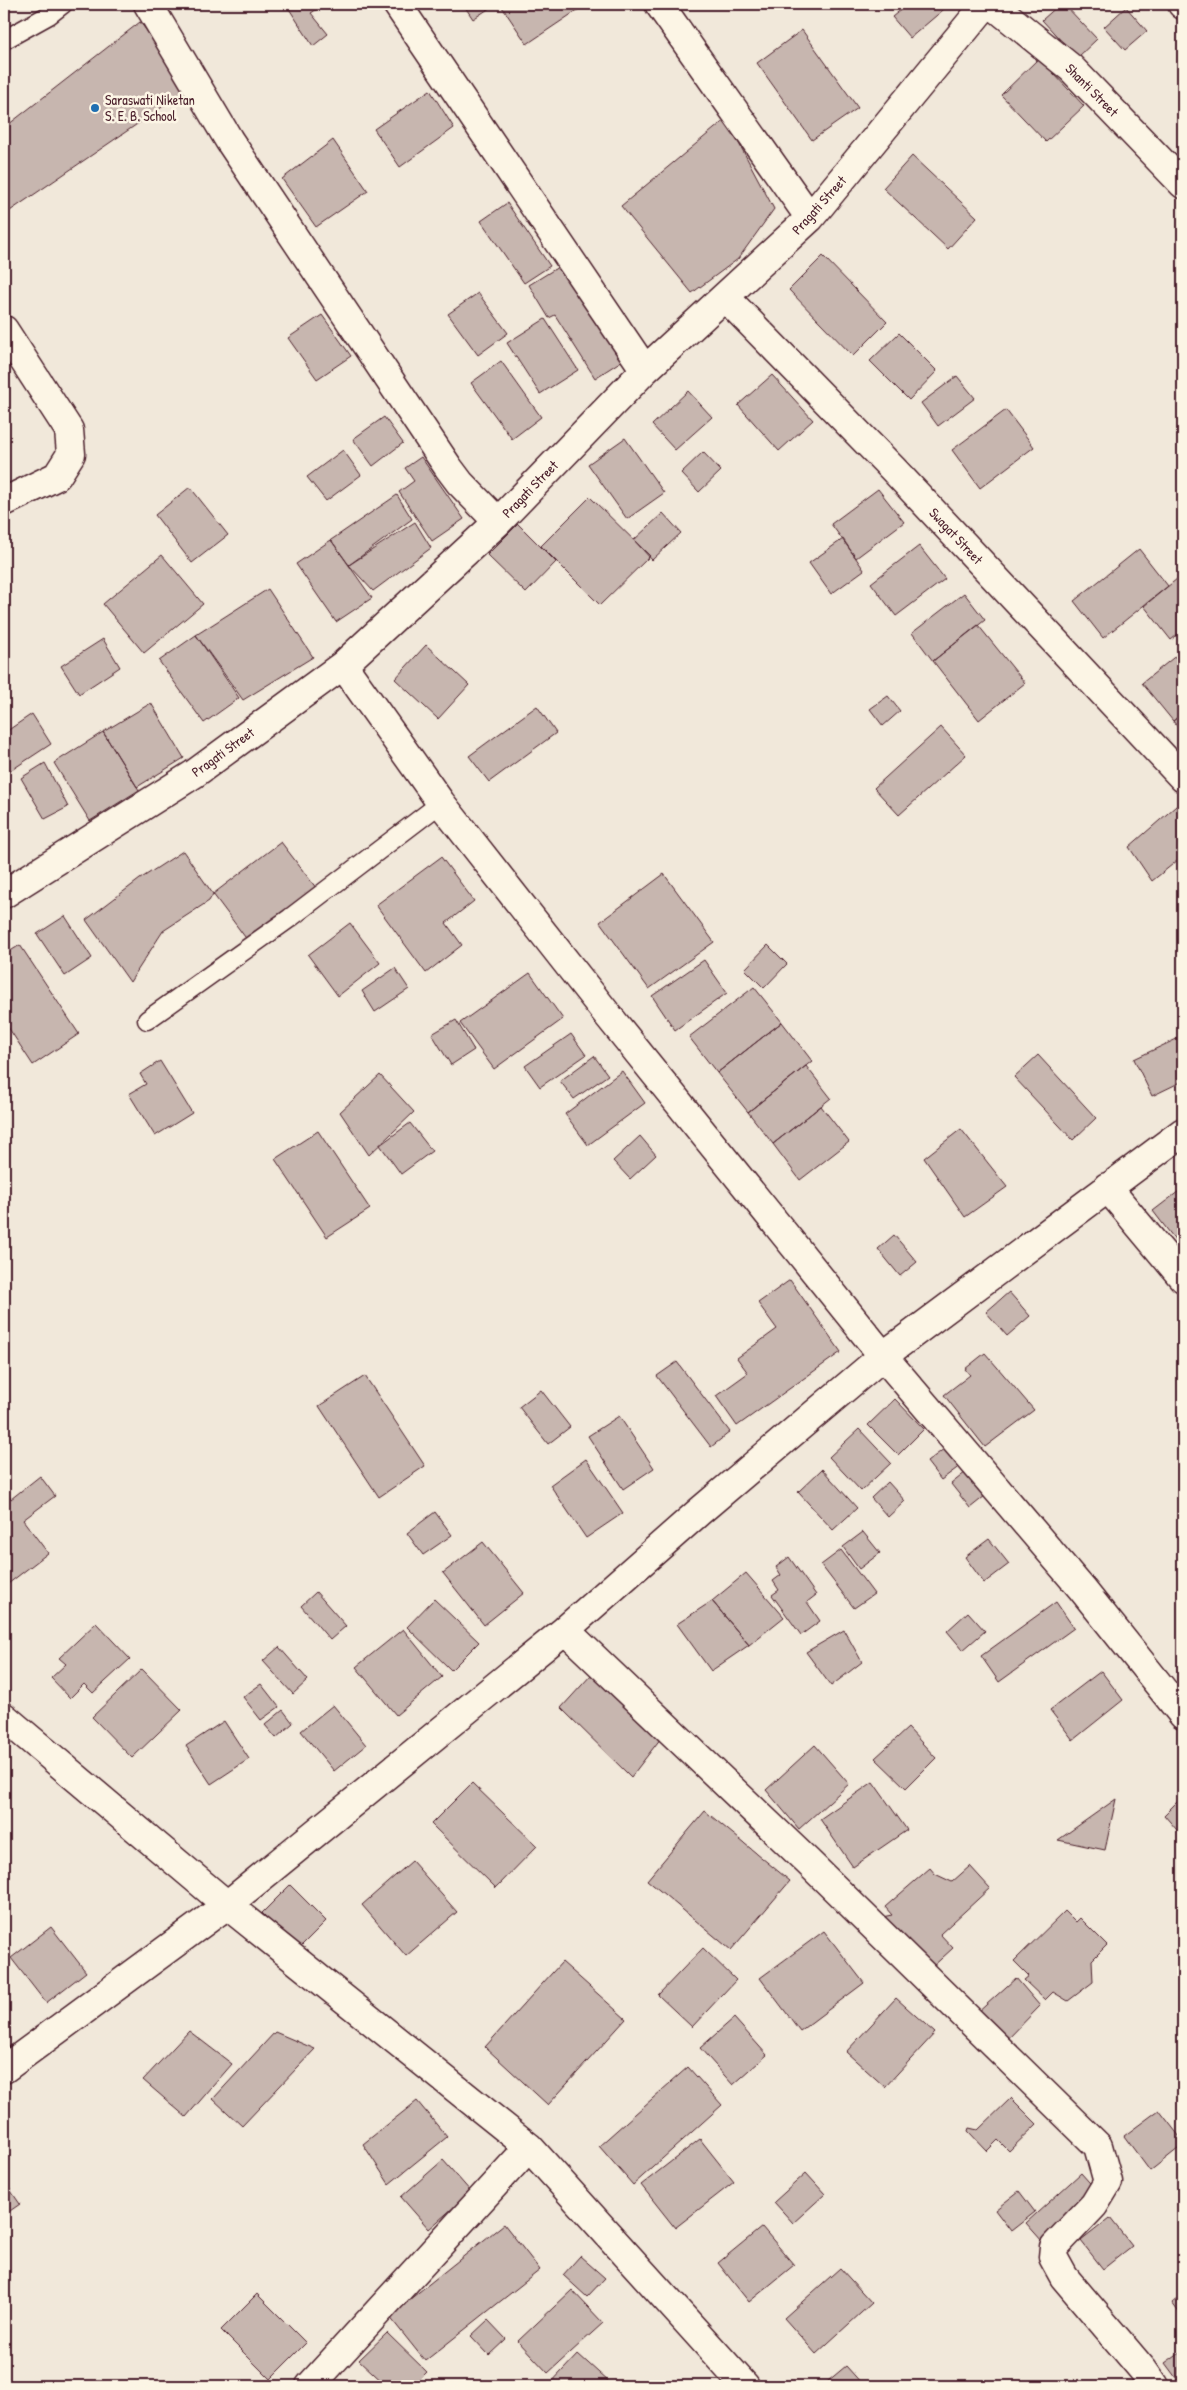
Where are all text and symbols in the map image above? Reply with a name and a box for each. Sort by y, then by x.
street label: Shanti Street [1062,59,1123,120]
place label: Saraswati Niketan S. E. B. School [105,90,195,125]
marker: Saraswati Niketan S. E. B. School [89,102,101,114]
street label: Pragati Street [787,171,851,239]
street label: Pragati Street [497,456,563,522]
street label: Swagat Street [925,503,988,569]
street label: Pragati Street [188,722,259,782]

